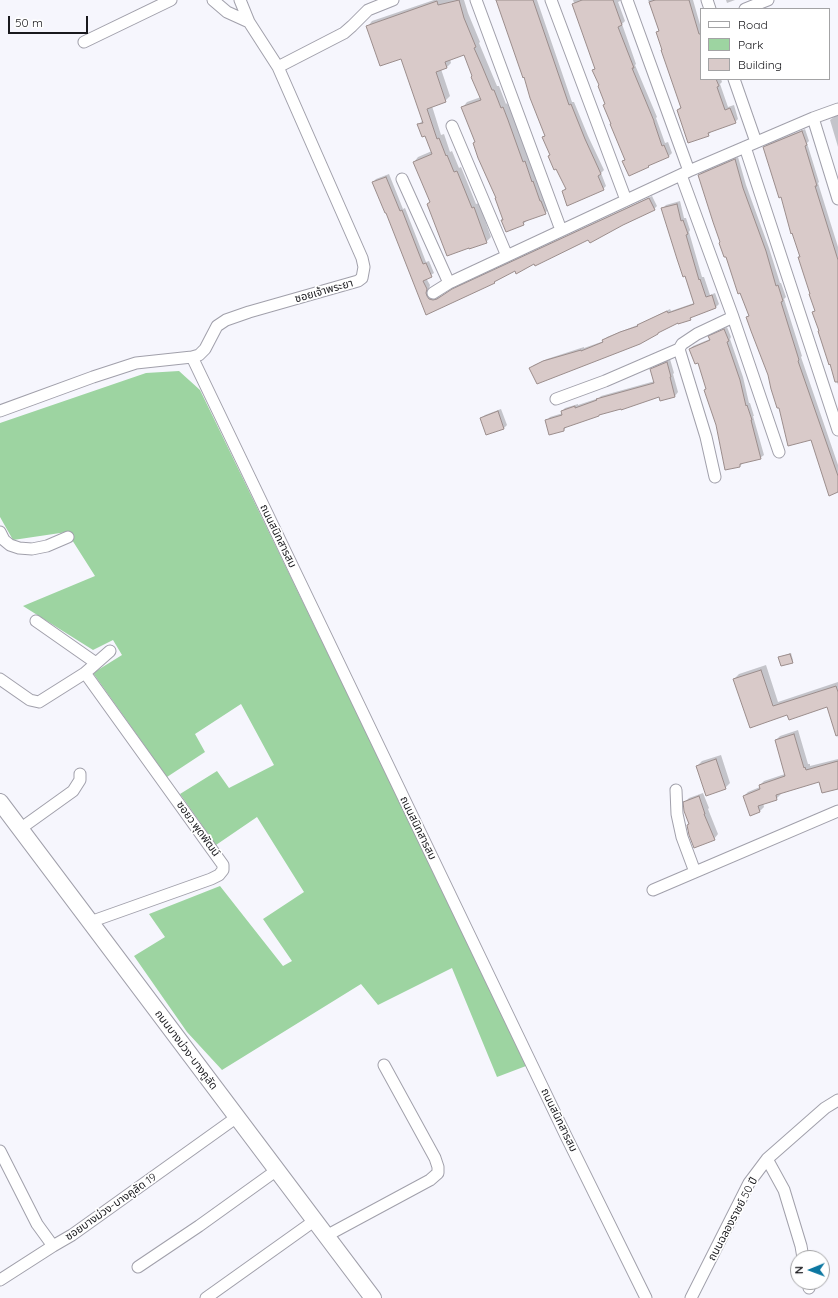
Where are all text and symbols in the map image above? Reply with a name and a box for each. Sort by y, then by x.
scale bar [10,8,90,34]
legend [700,8,830,80]
text: 50 m [15,15,43,30]
text: Road [738,17,768,32]
text: Park [738,37,763,52]
text: Building [738,57,782,72]
street label: ซอยเจ้าพระยา [293,276,355,306]
street label: ถนนสนิทสารสม [257,502,299,570]
street label: ถนนสนิทสารสม [397,794,439,862]
street label: ซอยว.พุดพัฒน์ [174,799,222,859]
street label: ถนนบางม่วง-บางคูลัด [152,1008,220,1092]
street label: ถนนสนิทสารสม [538,1086,580,1154]
street label: ซอยบางม่วง-บางคูลัด 19 [63,1171,159,1243]
street label: ถนนฉลองราชย์ 50 ปี [705,1175,761,1263]
north arrow [790,1250,830,1290]
text: N [792,1266,806,1274]

